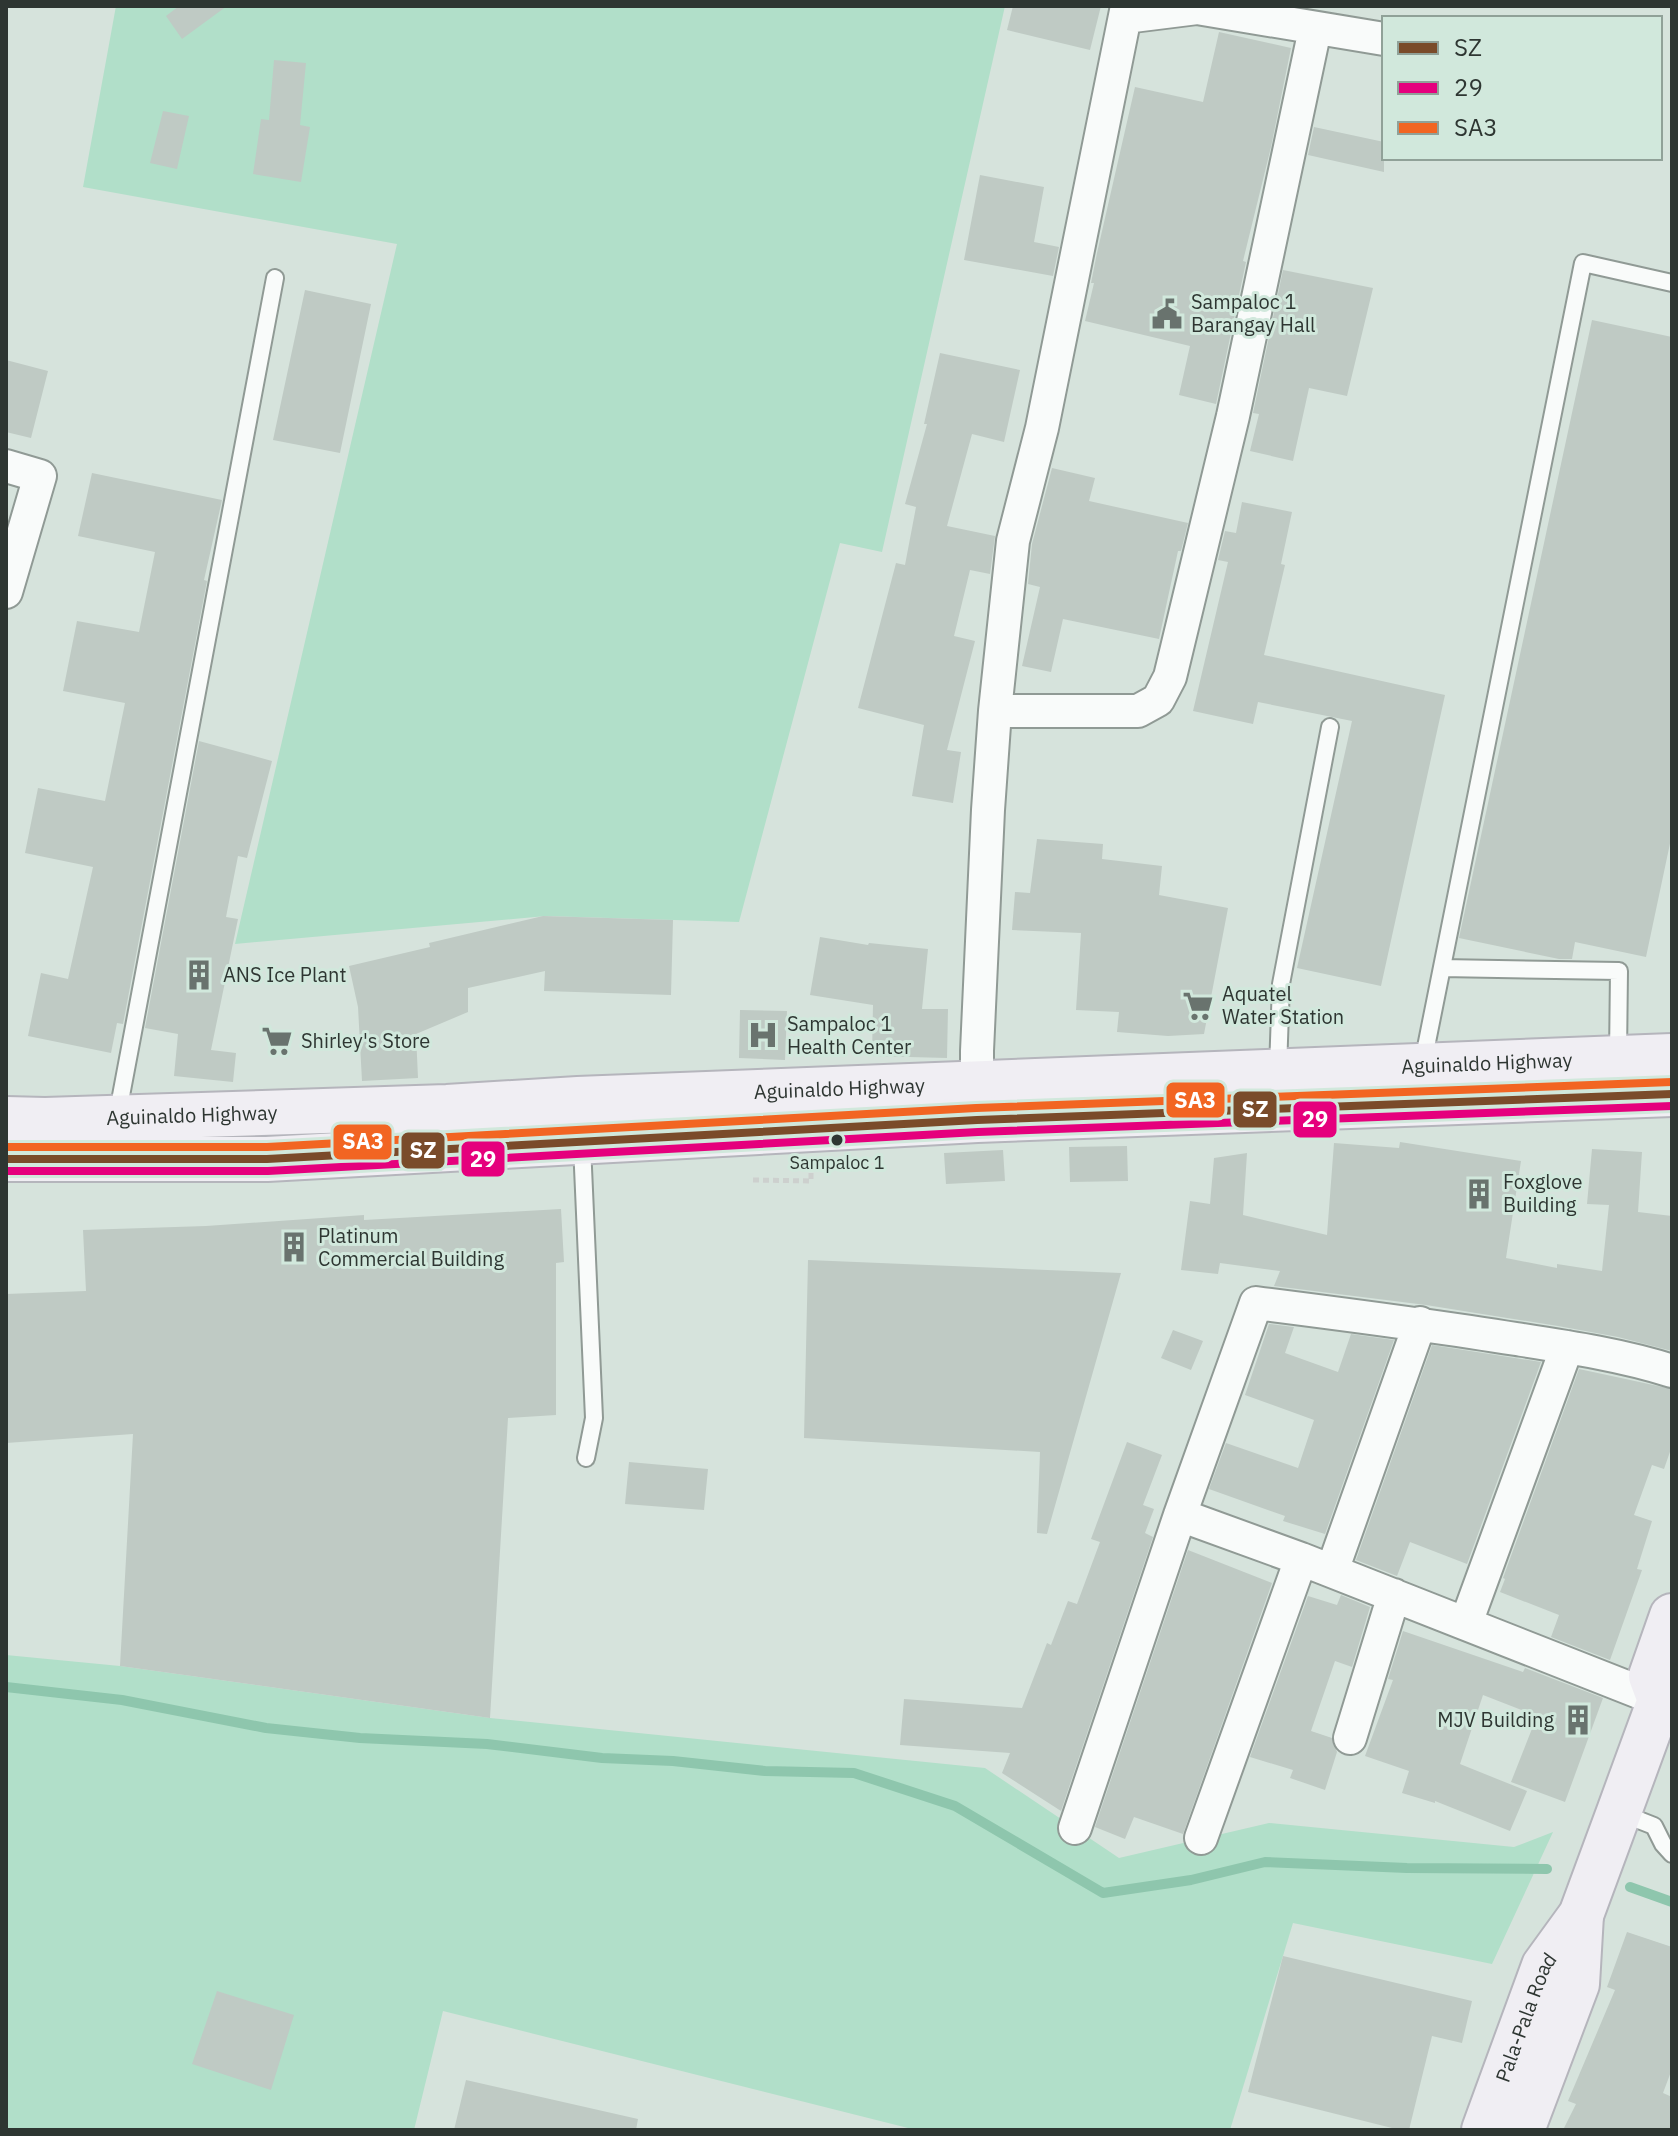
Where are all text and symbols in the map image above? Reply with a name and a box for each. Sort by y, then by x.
legend [1382,16,1662,160]
text: SZ [1454,31,1482,63]
text: 29 [1454,71,1483,103]
text: SA3 [1454,111,1498,143]
place label: Sampaloc 1 Barangay Hall [1191,288,1315,338]
public building icon: Sampaloc 1 Barangay Hall [1150,297,1184,331]
building icon: ANS Ice Plant [182,958,216,992]
place label: ANS Ice Plant [223,961,346,988]
place label: Aquatel Water Station [1222,980,1344,1030]
supermarket icon: Aquatel Water Station [1181,989,1215,1023]
place label: Sampaloc 1 Health Center [787,1010,911,1060]
hospital icon: Sampaloc 1 Health Center [746,1018,780,1052]
supermarket icon: Shirley's Store [260,1024,294,1058]
place label: Shirley's Store [301,1027,430,1054]
street label: Aguinaldo Highway [1401,1046,1573,1080]
street label: Aguinaldo Highway [753,1071,926,1105]
line badge: SA3 [1165,1081,1226,1119]
text: SA3 [1174,1085,1216,1114]
line badge: SZ [1232,1090,1278,1129]
text: SZ [1241,1094,1269,1123]
street label: Aguinaldo Highway [106,1098,278,1131]
line badge: 29 [1292,1100,1338,1139]
text: 29 [1302,1104,1328,1133]
line badge: SA3 [332,1123,393,1161]
text: SA3 [342,1126,384,1155]
line badge: SZ [400,1131,446,1170]
marker: Sampaloc 1 [829,1132,845,1148]
text: SZ [409,1135,437,1164]
line badge: 29 [460,1140,506,1178]
text: 29 [470,1144,496,1173]
place label: Sampaloc 1 [790,1151,884,1174]
place label: Foxglove Building [1503,1168,1583,1218]
building icon: Foxglove Building [1462,1177,1496,1211]
place label: Platinum Commercial Building [318,1222,504,1272]
building icon: Platinum Commercial Building [277,1230,311,1264]
building icon: MJV Building [1561,1703,1595,1737]
place label: MJV Building [1437,1706,1554,1733]
street label: Pala-Pala Road [1489,1947,1562,2086]

